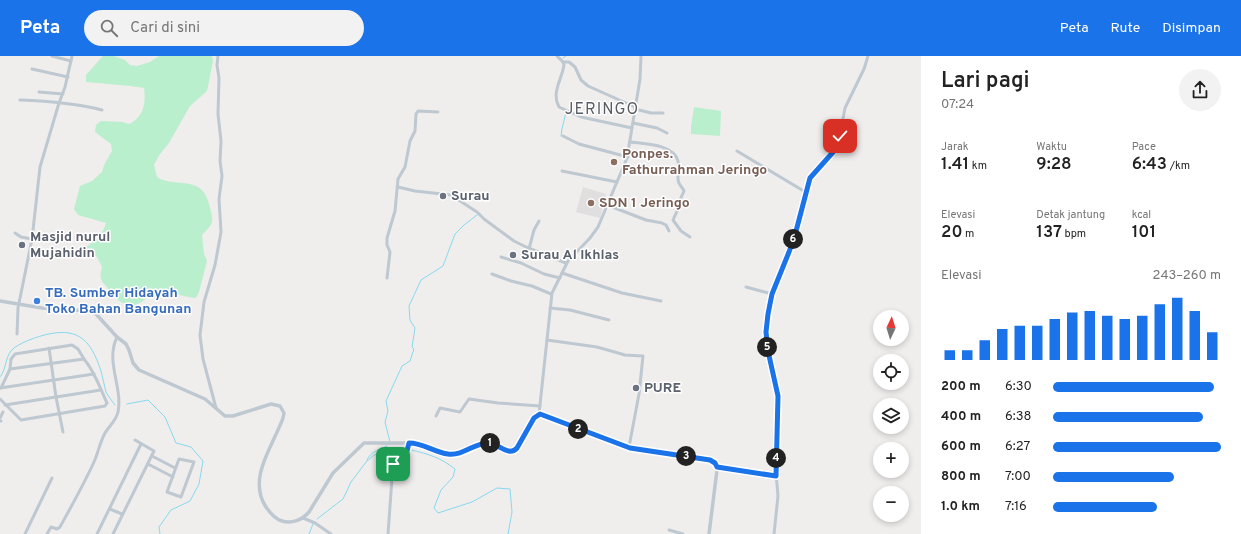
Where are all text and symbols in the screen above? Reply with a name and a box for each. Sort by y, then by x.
search box [84,10,364,46]
text: Peta [20,16,60,40]
icon: search [98,17,120,39]
text: Cari di sini [130,19,200,38]
text: Peta [1060,20,1089,37]
text: Rute [1111,20,1140,37]
text: Disimpan [1162,20,1221,37]
text: Lari pagi [941,68,1029,95]
button: share [1179,69,1221,111]
text: 07:24 [941,97,974,113]
district label: JERINGO [565,100,639,120]
pin [823,119,857,153]
icon: check [829,125,851,147]
text: Jarak [941,140,969,154]
text: Waktu [1036,140,1067,154]
text: Pace [1132,140,1156,154]
place label: Ponpes. Fathurrahman Jeringo [622,146,767,179]
text: 1.41 [941,154,969,176]
text: 9:28 [1036,154,1072,176]
text: 6:43 [1132,154,1167,176]
marker: Ponpes. Fathurrahman Jeringo [609,157,619,167]
text: km [969,159,987,173]
text: /km [1167,159,1190,173]
place label: Surau [451,188,490,205]
marker: Surau [438,191,448,201]
place label: SDN 1 Jeringo [599,195,690,212]
marker: SDN 1 Jeringo [586,198,596,208]
text: Elevasi [941,208,975,222]
text: Detak jantung [1036,208,1105,222]
text: kcal [1132,208,1151,222]
text: 20 [941,222,963,244]
text: 137 [1036,222,1062,244]
text: 101 [1132,222,1156,244]
text: m [963,227,974,241]
text: bpm [1062,227,1086,241]
place label: Masjid nurul Mujahidin [30,229,110,262]
pin: 6 [783,229,803,249]
text: 6 [790,232,796,246]
marker: Masjid nurul Mujahidin [17,240,27,250]
place label: Surau Al Ikhlas [521,247,619,264]
marker: Surau Al Ikhlas [508,250,518,260]
text: Elevasi [941,268,982,284]
text: 243–260 m [1153,268,1221,284]
place label: TB. Sumber Hidayah Toko Bahan Bangunan [45,285,191,318]
marker: TB. Sumber Hidayah Toko Bahan Bangunan [32,296,42,306]
north arrow [873,310,909,346]
map controls [873,310,909,522]
pin: 5 [757,337,777,357]
text: 5 [764,340,770,354]
button: locate [873,354,909,390]
text: 200 m [941,379,981,395]
text: 6:30 [1005,379,1032,395]
place label: PURE [644,380,681,397]
marker: PURE [631,383,641,393]
button: layers [873,398,909,434]
text: 400 m [941,409,981,425]
text: 6:38 [1005,409,1031,425]
pin: 2 [568,419,588,439]
text: 2 [575,422,581,436]
pin: 1 [480,433,500,453]
text: 1 [488,436,492,450]
text: 600 m [941,439,981,455]
text: 6:27 [1005,439,1030,455]
button: + [873,442,909,478]
pin: 3 [676,446,696,466]
pin [376,447,410,481]
pin: 4 [766,448,786,468]
text: 3 [683,449,689,463]
text: 4 [772,451,780,465]
icon: arrive [382,453,404,475]
text: 800 m [941,469,981,485]
text: 7:00 [1005,469,1031,485]
button: − [873,486,909,522]
text: 1.0 km [941,499,980,515]
text: 7:16 [1005,499,1027,515]

